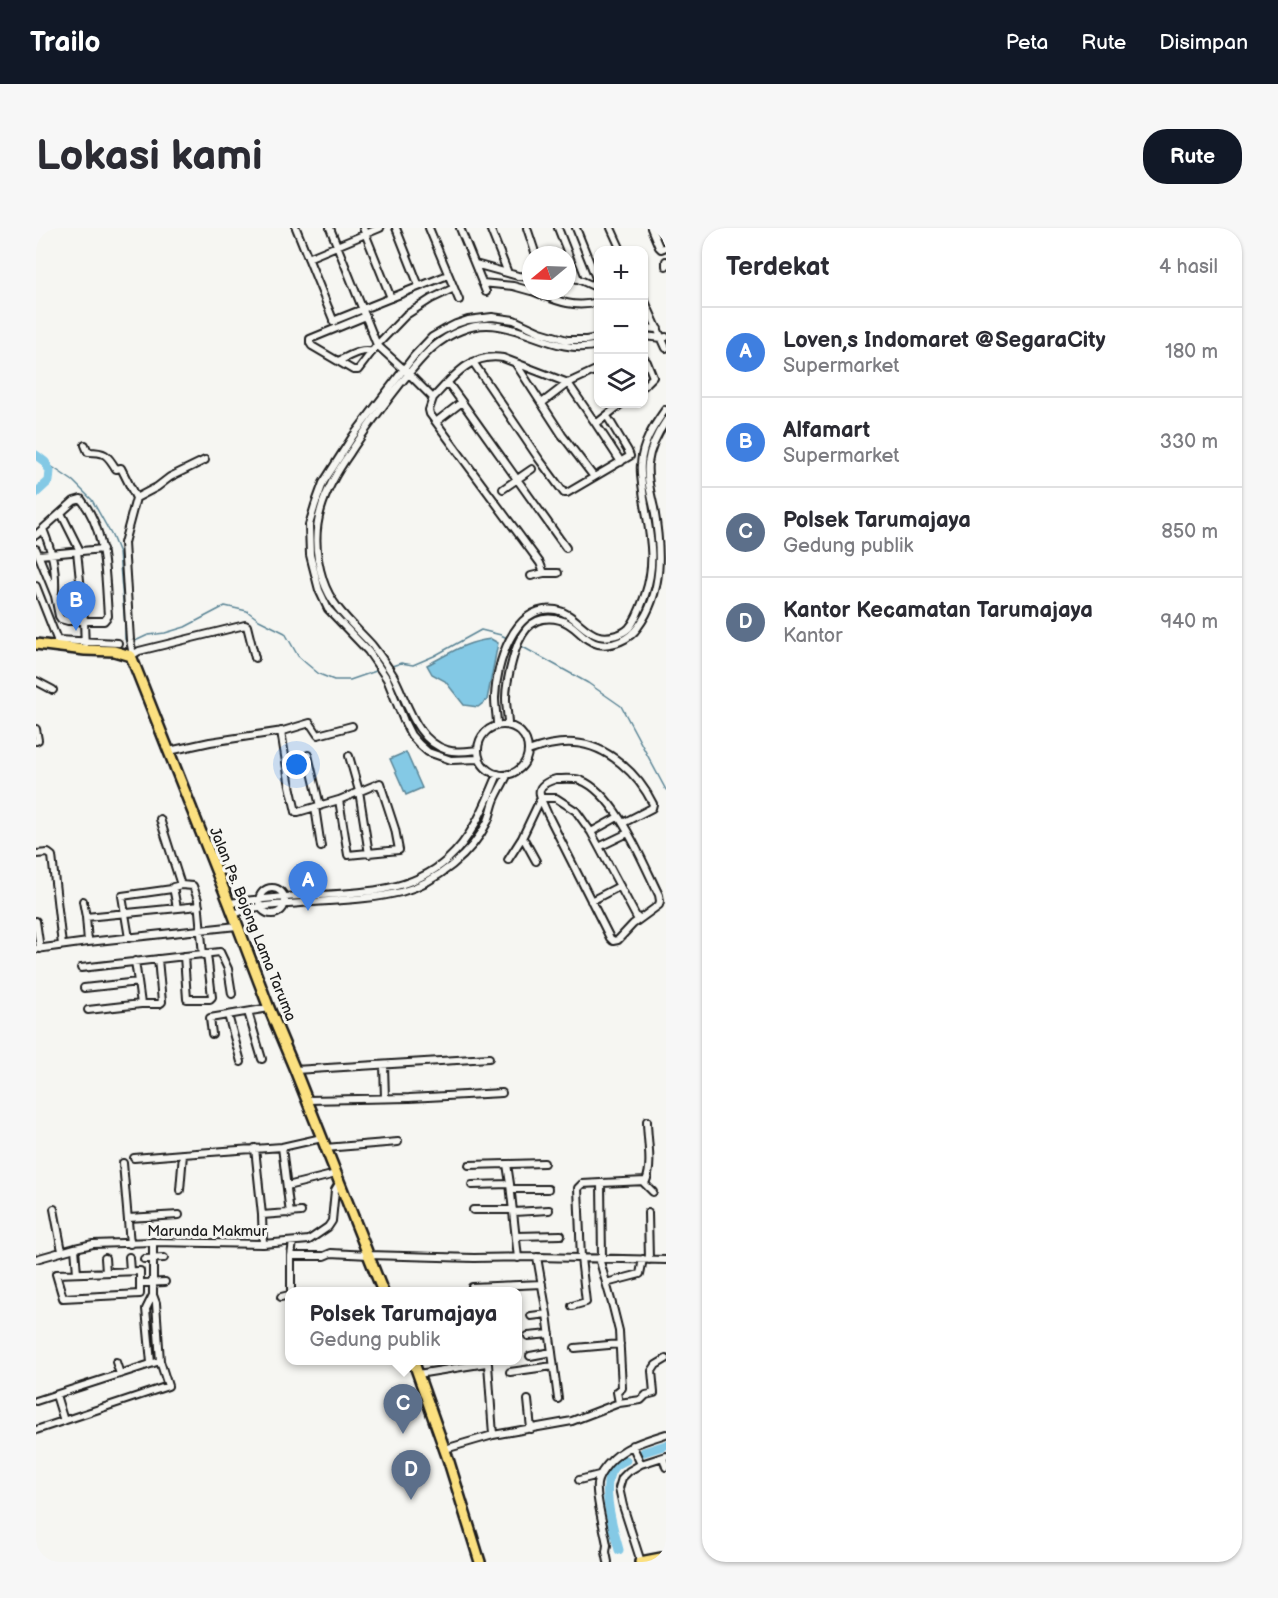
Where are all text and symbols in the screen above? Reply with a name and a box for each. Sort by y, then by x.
text: Trailo [30,26,101,59]
text: Peta [1006,30,1048,55]
text: Rute [1081,30,1126,55]
text: Disimpan [1159,30,1248,55]
button: Rute [1143,129,1242,184]
text: Lokasi kami [36,131,262,182]
north arrow [522,246,576,300]
map controls [594,246,648,408]
button: + [594,246,648,300]
text: Terdekat [726,252,829,283]
text: 4 hasil [1159,255,1218,279]
button: − [594,300,648,354]
text: Loven,s Indomaret @SegaraCity [783,327,1106,354]
text: A [739,340,752,364]
text: 180 m [1165,340,1218,364]
button: layers [594,354,648,408]
text: Supermarket [783,354,899,378]
text: Alfamart [783,417,870,444]
text: B [738,430,753,454]
text: 330 m [1160,430,1218,454]
text: Supermarket [783,444,899,468]
text: Polsek Tarumajaya [783,507,971,534]
text: C [738,520,753,544]
text: 850 m [1161,520,1218,544]
text: Gedung publik [783,534,913,558]
pin: B [56,582,96,631]
text: Kantor Kecamatan Tarumajaya [783,597,1093,624]
text: D [739,610,752,634]
text: 940 m [1161,610,1218,634]
text: Kantor [783,624,842,648]
your location [282,750,311,779]
street label: Jalan Ps. Bojong Lama Taruma [205,824,300,1024]
pin: A [288,862,328,911]
street label: Marunda Makmur [147,1222,267,1241]
popup [285,1287,522,1365]
text: Polsek Tarumajaya [310,1301,497,1328]
text: Gedung publik [310,1328,440,1352]
pin: C [384,1384,422,1434]
pin: D [392,1450,430,1500]

